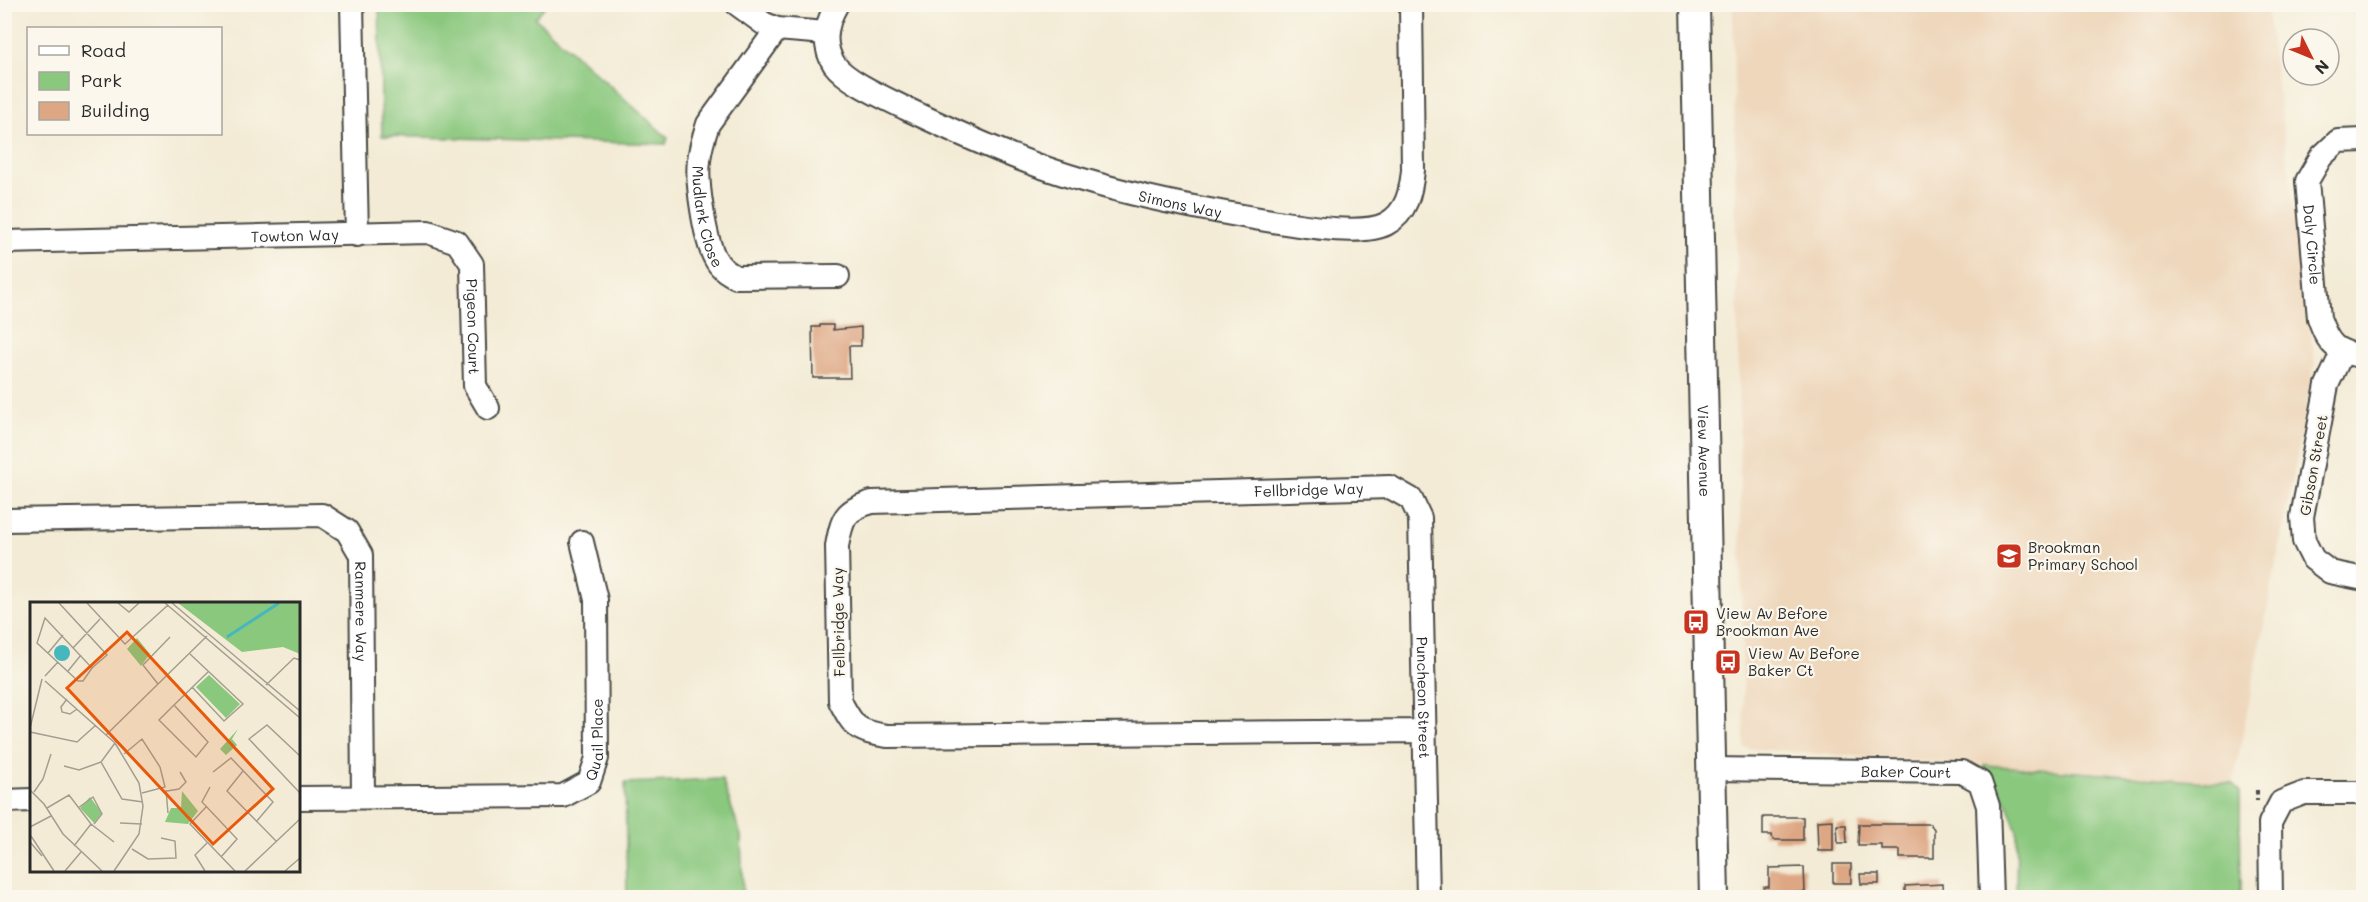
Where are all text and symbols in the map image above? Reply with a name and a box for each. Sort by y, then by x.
legend [27,27,222,135]
north arrow [2281,27,2341,87]
text: Road [81,38,126,62]
text: N [2311,56,2334,79]
text: Park [81,68,122,92]
text: Building [81,98,149,122]
street label: Mudlark Close [688,166,728,271]
street label: Simons Way [1137,185,1224,222]
street label: Daly Circle [2299,203,2326,286]
street label: Towton Way [251,224,339,246]
street label: Pigeon Court [462,278,485,375]
street label: View Avenue [1694,405,1715,497]
street label: Gibson Street [2294,413,2332,517]
street label: Fellbridge Way [1254,478,1364,501]
place label: Brookman Primary School [2028,537,2138,574]
school or university icon: Brookman Primary School [1994,541,2024,571]
street label: Ranmere Way [351,561,372,662]
street label: Fellbridge Way [827,567,849,677]
inset map [30,602,300,872]
place label: View Av Before Brookman Ave [1716,603,1828,640]
bus stop icon: View Av Before Brookman Ave [1681,607,1711,637]
street label: Puncheon Street [1412,636,1435,759]
place label: View Av Before Baker Ct [1748,643,1860,680]
bus stop icon: View Av Before Baker Ct [1713,647,1743,677]
street label: Quail Place [580,698,607,783]
street label: Baker Court [1861,761,1951,782]

